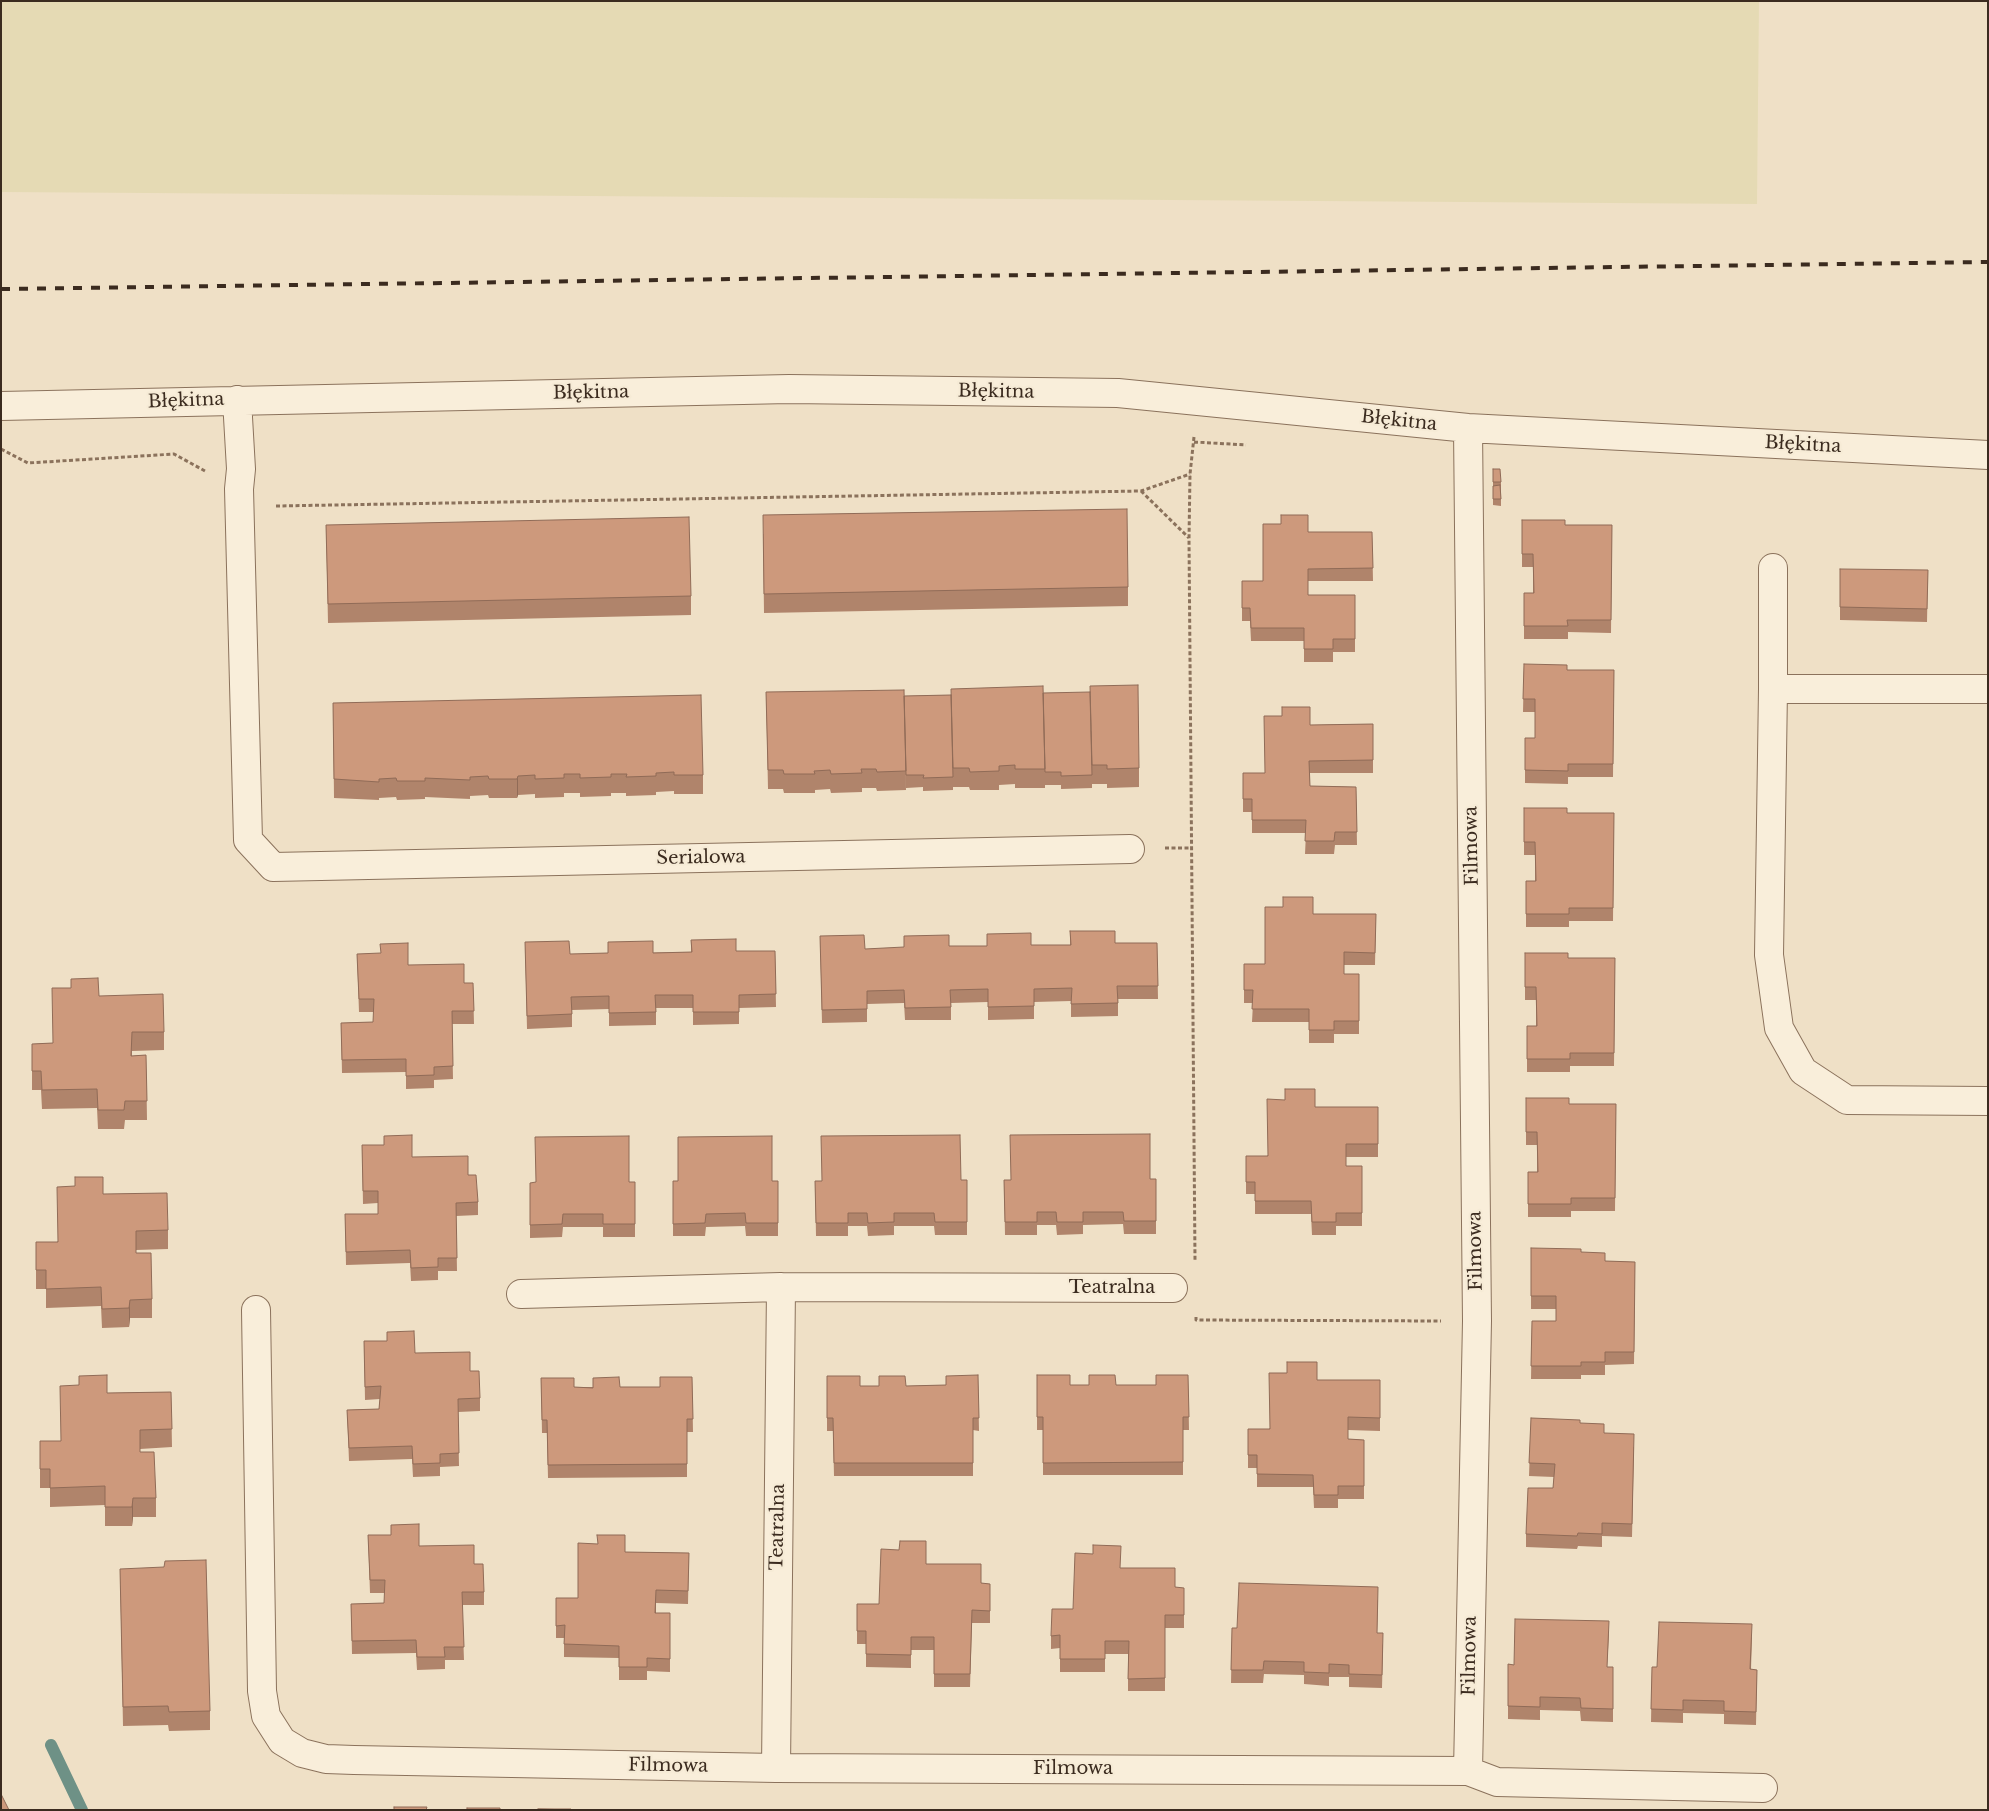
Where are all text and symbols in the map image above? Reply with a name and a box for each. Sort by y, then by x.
street label: Błękitna [958,381,1034,403]
street label: Błękitna [553,382,629,404]
street label: Błękitna [147,389,225,413]
street label: Błękitna [1360,406,1438,436]
street label: Błękitna [1764,432,1842,458]
street label: Filmowa [1461,806,1483,886]
street label: Serialowa [656,846,746,870]
street label: Filmowa [1465,1211,1487,1291]
street label: Teatralna [1069,1277,1155,1299]
street label: Teatralna [766,1484,790,1570]
street label: Filmowa [1459,1616,1481,1696]
street label: Filmowa [628,1755,708,1777]
street label: Filmowa [1033,1758,1113,1780]

